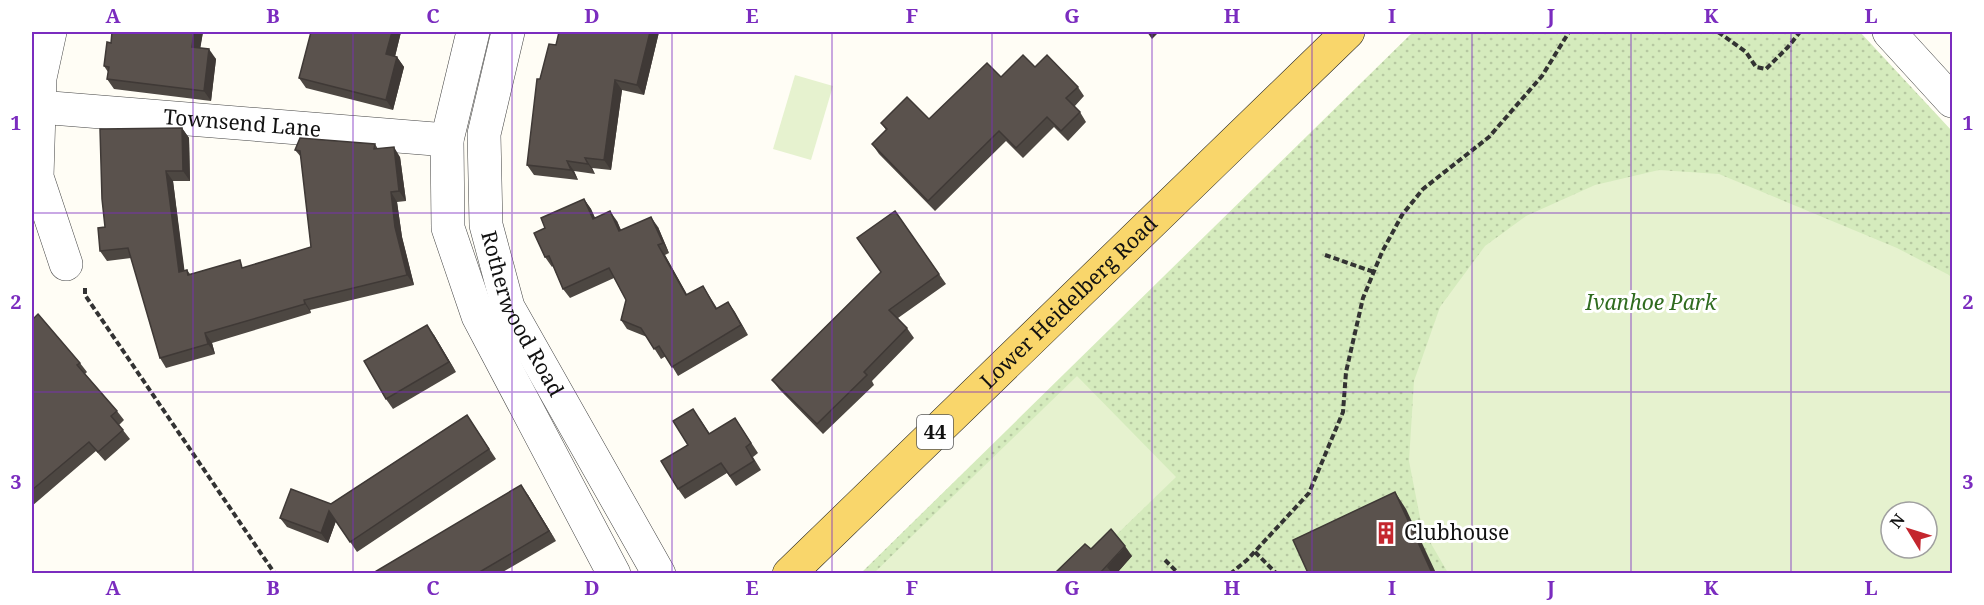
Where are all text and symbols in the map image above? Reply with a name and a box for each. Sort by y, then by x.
text: A [105,2,121,29]
text: B [266,2,280,29]
text: C [426,2,440,29]
text: D [584,2,600,29]
text: E [745,2,759,29]
text: F [906,2,918,29]
text: G [1064,2,1080,29]
text: H [1224,2,1240,29]
text: I [1388,2,1396,29]
text: J [1546,2,1555,29]
text: K [1704,2,1719,29]
text: L [1864,2,1878,29]
street label: Townsend Lane [163,102,322,143]
text: 1 [10,109,22,136]
text: 1 [1962,109,1974,136]
street label: Lower Heidelberg Road [974,209,1163,394]
street label: Rotherwood Road [475,227,571,401]
text: 2 [10,288,22,315]
park label: Ivanhoe Park [1584,288,1718,316]
text: 2 [1962,288,1974,315]
road number: 44 [917,415,953,449]
text: 3 [10,468,22,495]
text: 3 [1962,468,1974,495]
north arrow [1879,500,1939,560]
text: N [1885,509,1910,533]
place label: Clubhouse [1404,518,1509,546]
building icon: Clubhouse [1373,520,1399,546]
text: A [105,574,121,601]
text: B [266,574,280,601]
text: C [426,574,440,601]
text: D [584,574,600,601]
text: E [745,574,759,601]
text: F [906,574,918,601]
text: G [1064,574,1080,601]
text: H [1224,574,1240,601]
text: I [1388,574,1396,601]
text: J [1546,574,1555,601]
text: K [1704,574,1719,601]
text: L [1864,574,1878,601]

